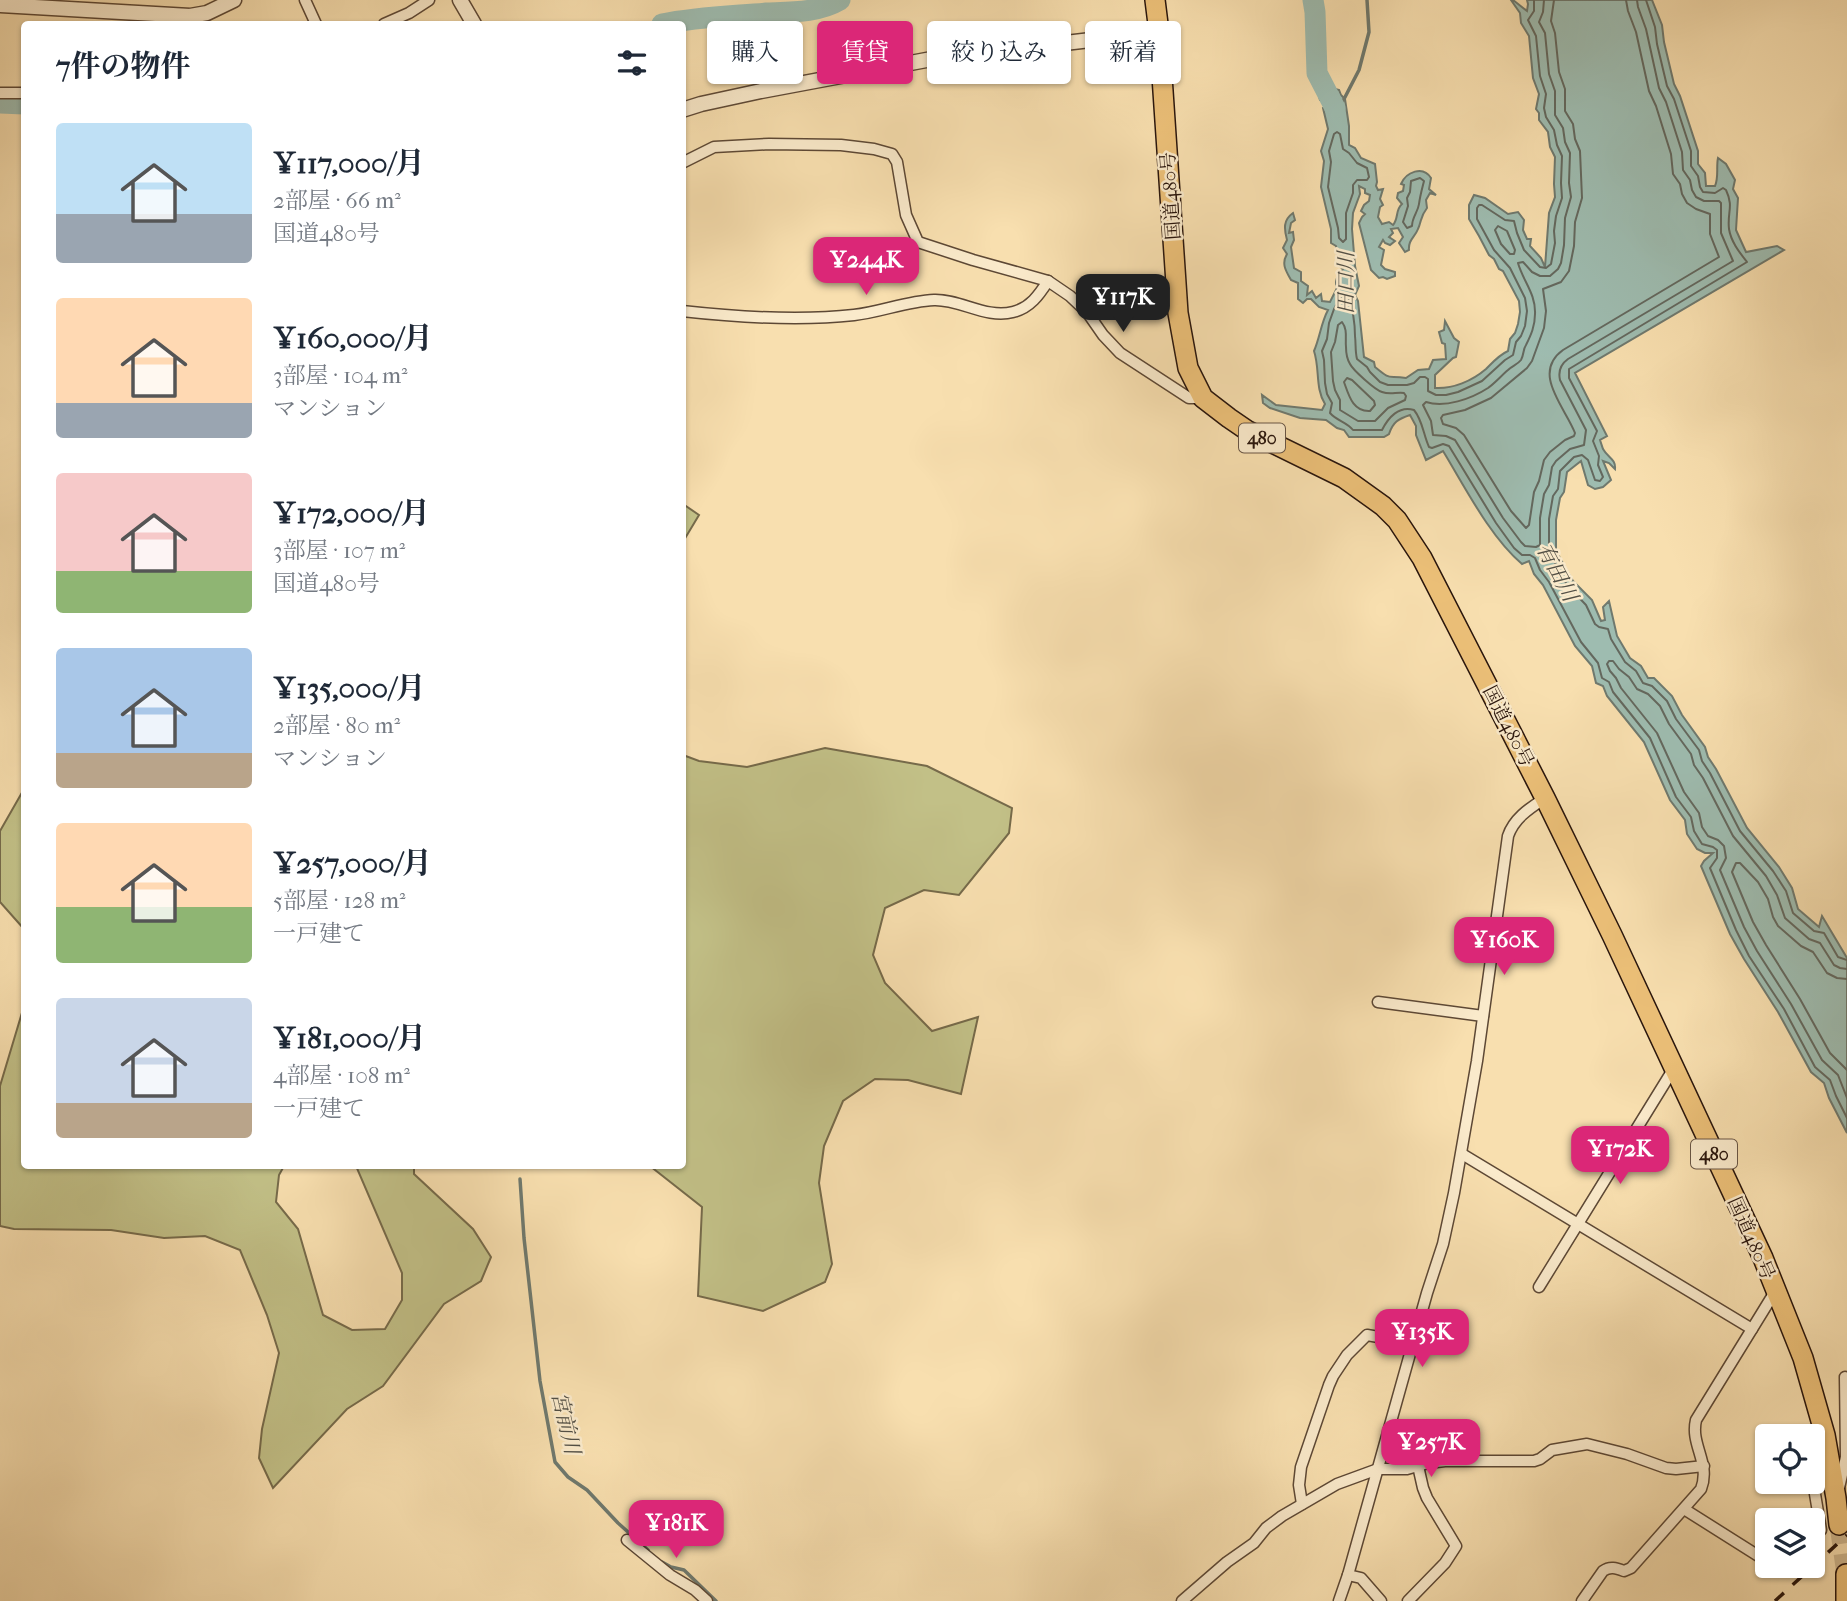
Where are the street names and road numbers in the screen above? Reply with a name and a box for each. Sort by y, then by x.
street label: 国道480号 [1157,151,1185,241]
road number: 480 [1239,424,1285,452]
street label: 国道480号 [1478,682,1538,771]
road number: 480 [1691,1140,1737,1168]
street label: 国道480号 [1723,1194,1779,1283]

